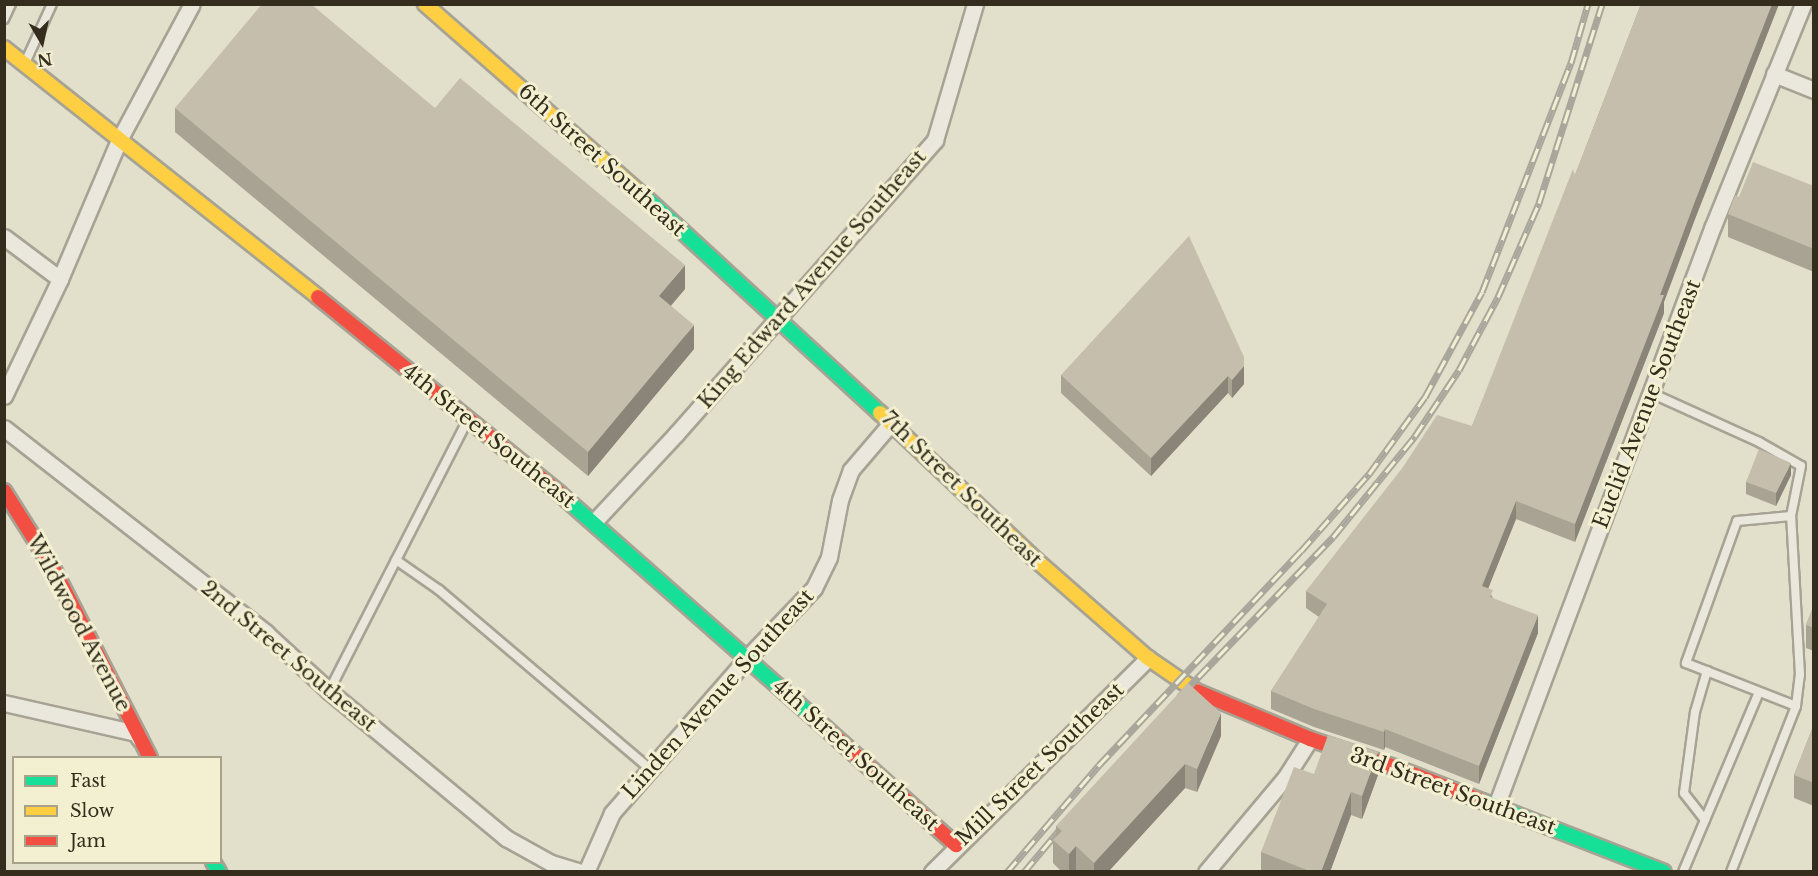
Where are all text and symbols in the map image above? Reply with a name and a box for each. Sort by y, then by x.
north arrow [12,12,72,72]
text: N [36,49,54,71]
street label: 6th Street Southeast [513,78,691,242]
street label: King Edward Avenue Southeast [692,144,932,414]
street label: Euclid Avenue Southeast [1588,275,1706,533]
street label: 4th Street Southeast [398,359,580,513]
street label: 7th Street Southeast [877,406,1047,572]
street label: Wildwood Avenue [21,530,137,716]
street label: 2nd Street Southeast [196,575,382,737]
street label: Linden Avenue Southeast [617,584,819,804]
street label: 4th Street Southeast [768,674,944,836]
street label: Mill Street Southeast [951,677,1129,851]
street label: 3rd Street Southeast [1347,742,1559,840]
legend [12,756,222,864]
text: Fast [70,770,106,792]
text: Slow [70,800,114,822]
text: Jam [70,830,106,852]

